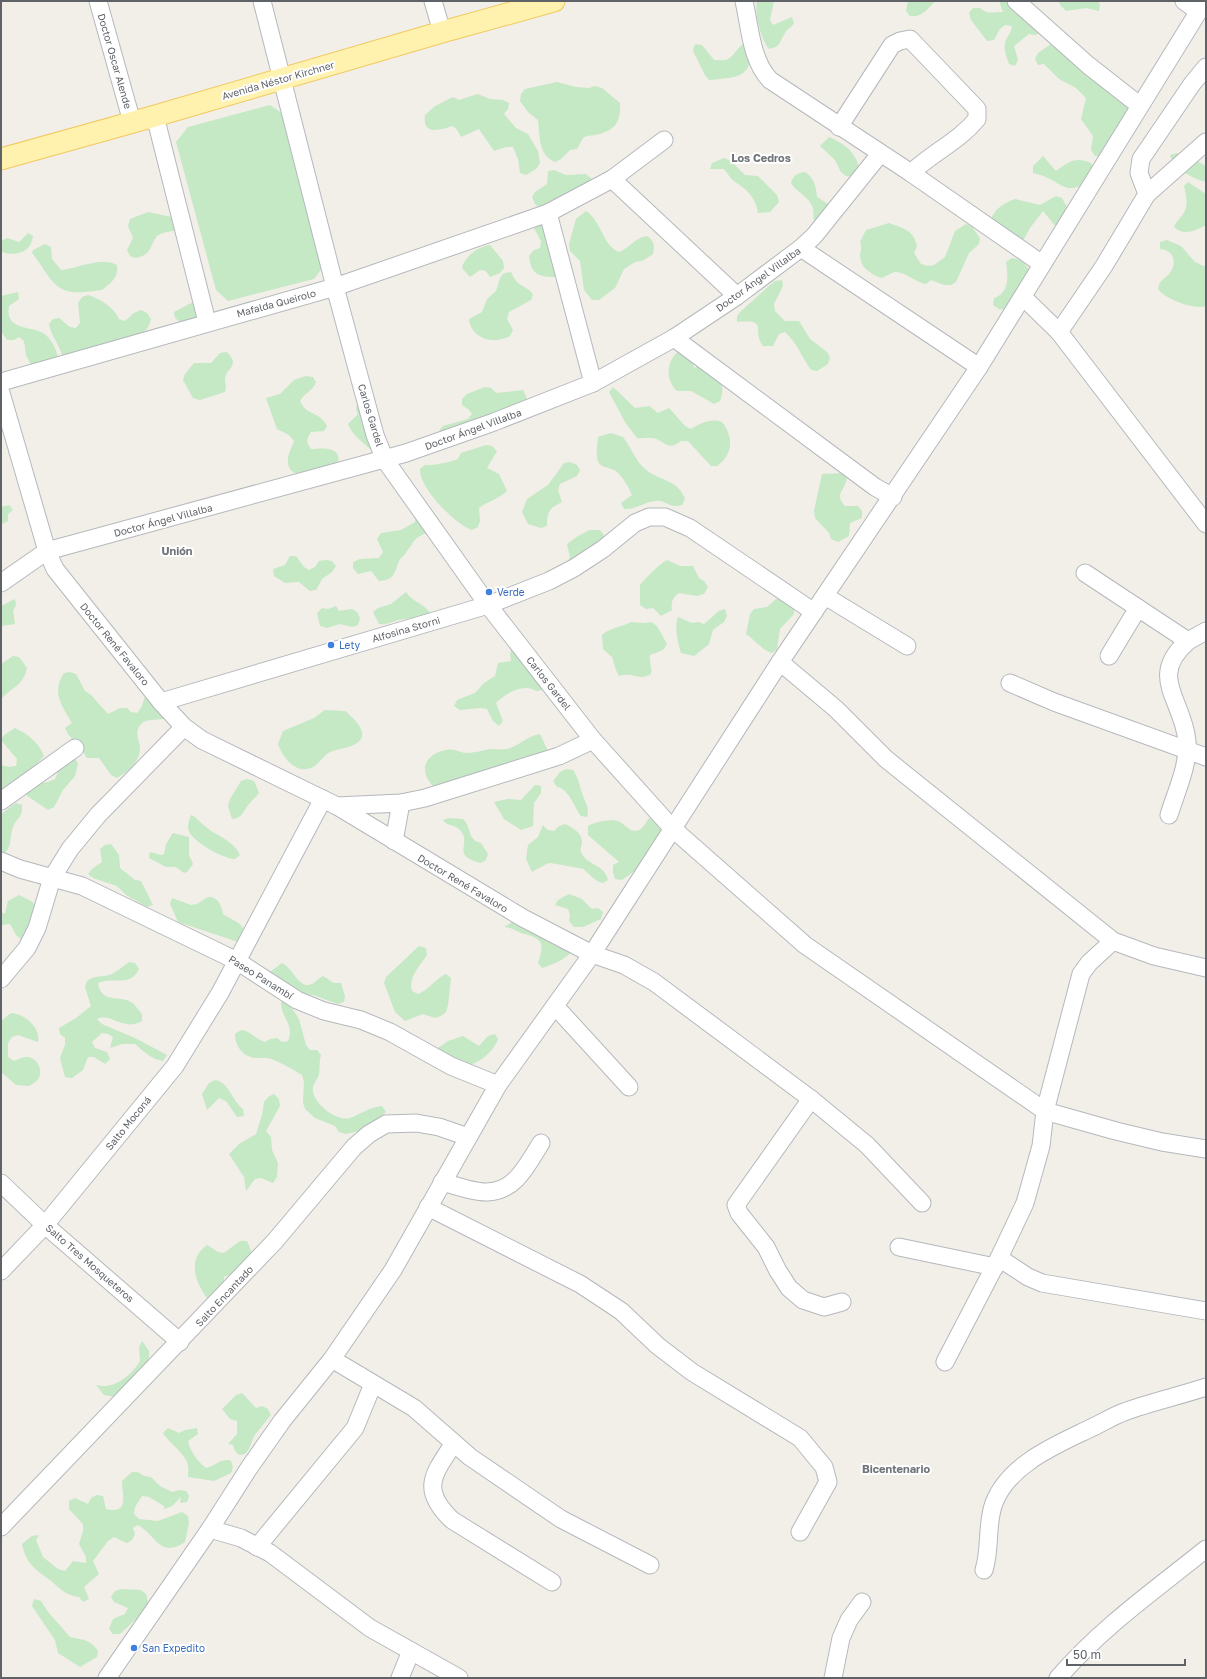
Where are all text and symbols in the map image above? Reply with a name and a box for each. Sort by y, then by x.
street label: Doctor Oscar Alende [96,12,134,110]
street label: Avenida Néstor Kirchner [220,58,336,102]
district label: Los Cedros [731,151,791,164]
street label: Doctor Ángel Villalba [713,244,803,314]
street label: Mafalda Queirolo [235,287,317,319]
street label: Carlos Gardel [356,382,386,448]
street label: Doctor Ángel Villalba [423,406,523,452]
street label: Doctor Ángel Villalba [112,501,214,539]
district label: Unión [162,544,193,557]
place label: Verde [497,586,525,598]
marker: Verde [484,587,494,597]
street label: Doctor René Favaloro [78,600,152,688]
street label: Alfosina Storni [371,614,441,644]
place label: Lety [339,639,361,651]
marker: Lety [326,640,336,650]
street label: Carlos Gardel [524,654,574,712]
street label: Doctor René Favaloro [416,851,510,915]
street label: Paseo Panambí [227,952,296,1002]
street label: Salto Moconá [103,1094,153,1152]
street label: Salto Tres Mosqueteros [43,1221,137,1305]
street label: Salto Encantado [193,1263,255,1329]
district label: Bicentenario [862,1462,930,1475]
scale bar [1067,1641,1185,1667]
place label: San Expedito [142,1642,205,1654]
marker: San Expedito [129,1643,139,1653]
text: 50 m [1073,1647,1101,1662]

